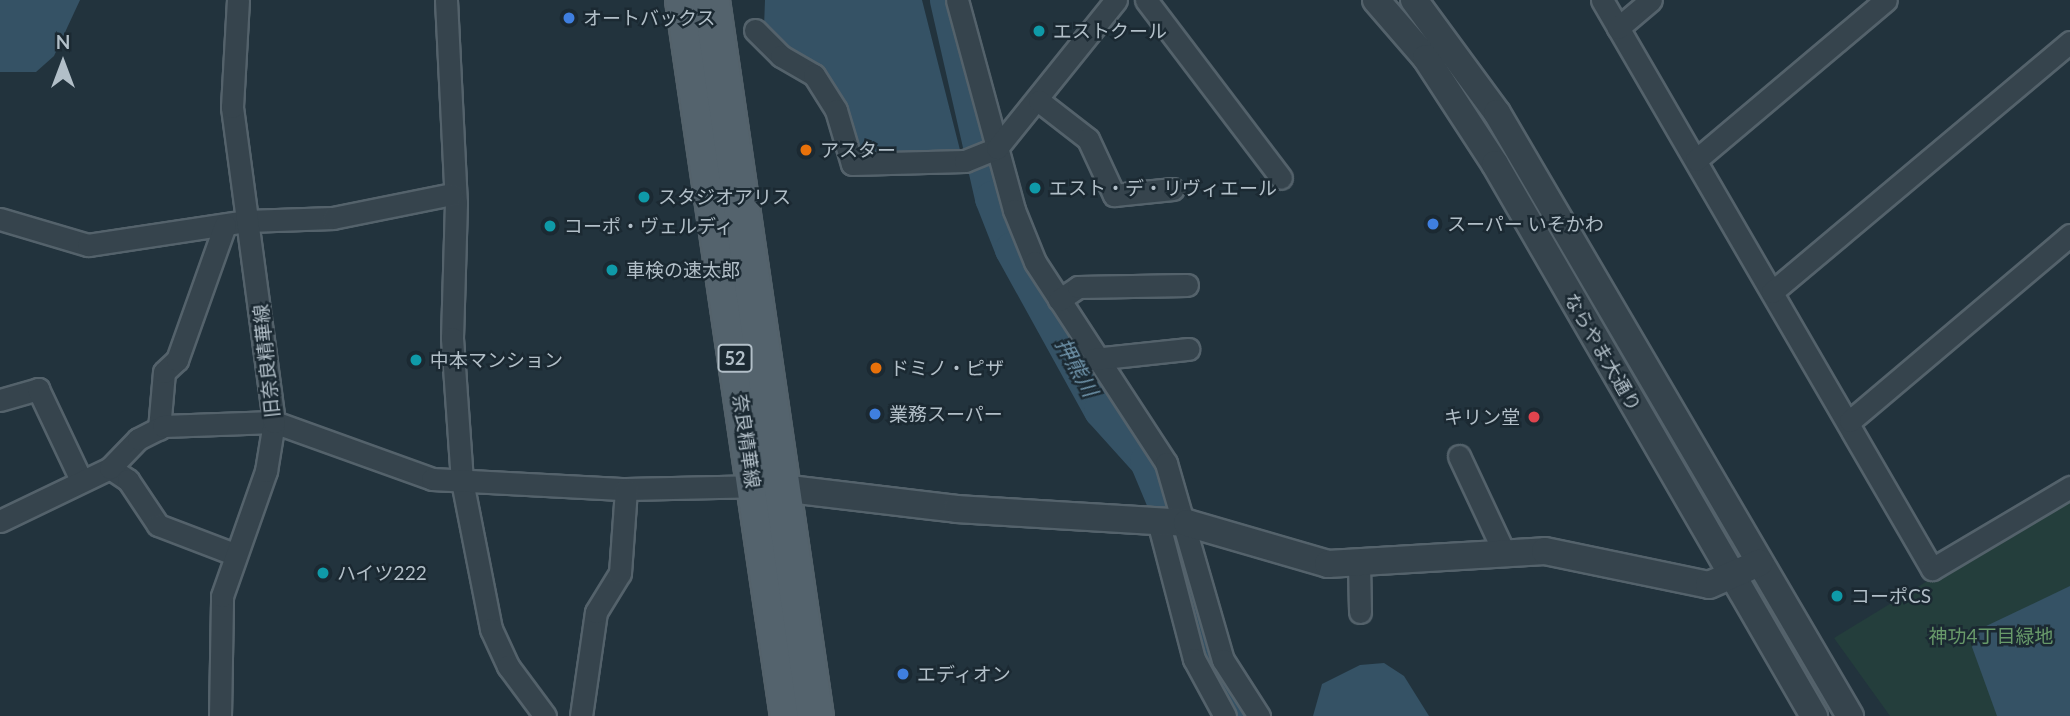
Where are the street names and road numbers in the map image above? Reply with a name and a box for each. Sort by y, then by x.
street label: ならやま大通り [1560,289,1646,415]
street label: 旧奈良精華線 [249,303,283,419]
road number: 52 [718,344,752,372]
street label: 奈良精華線 [729,392,765,490]

